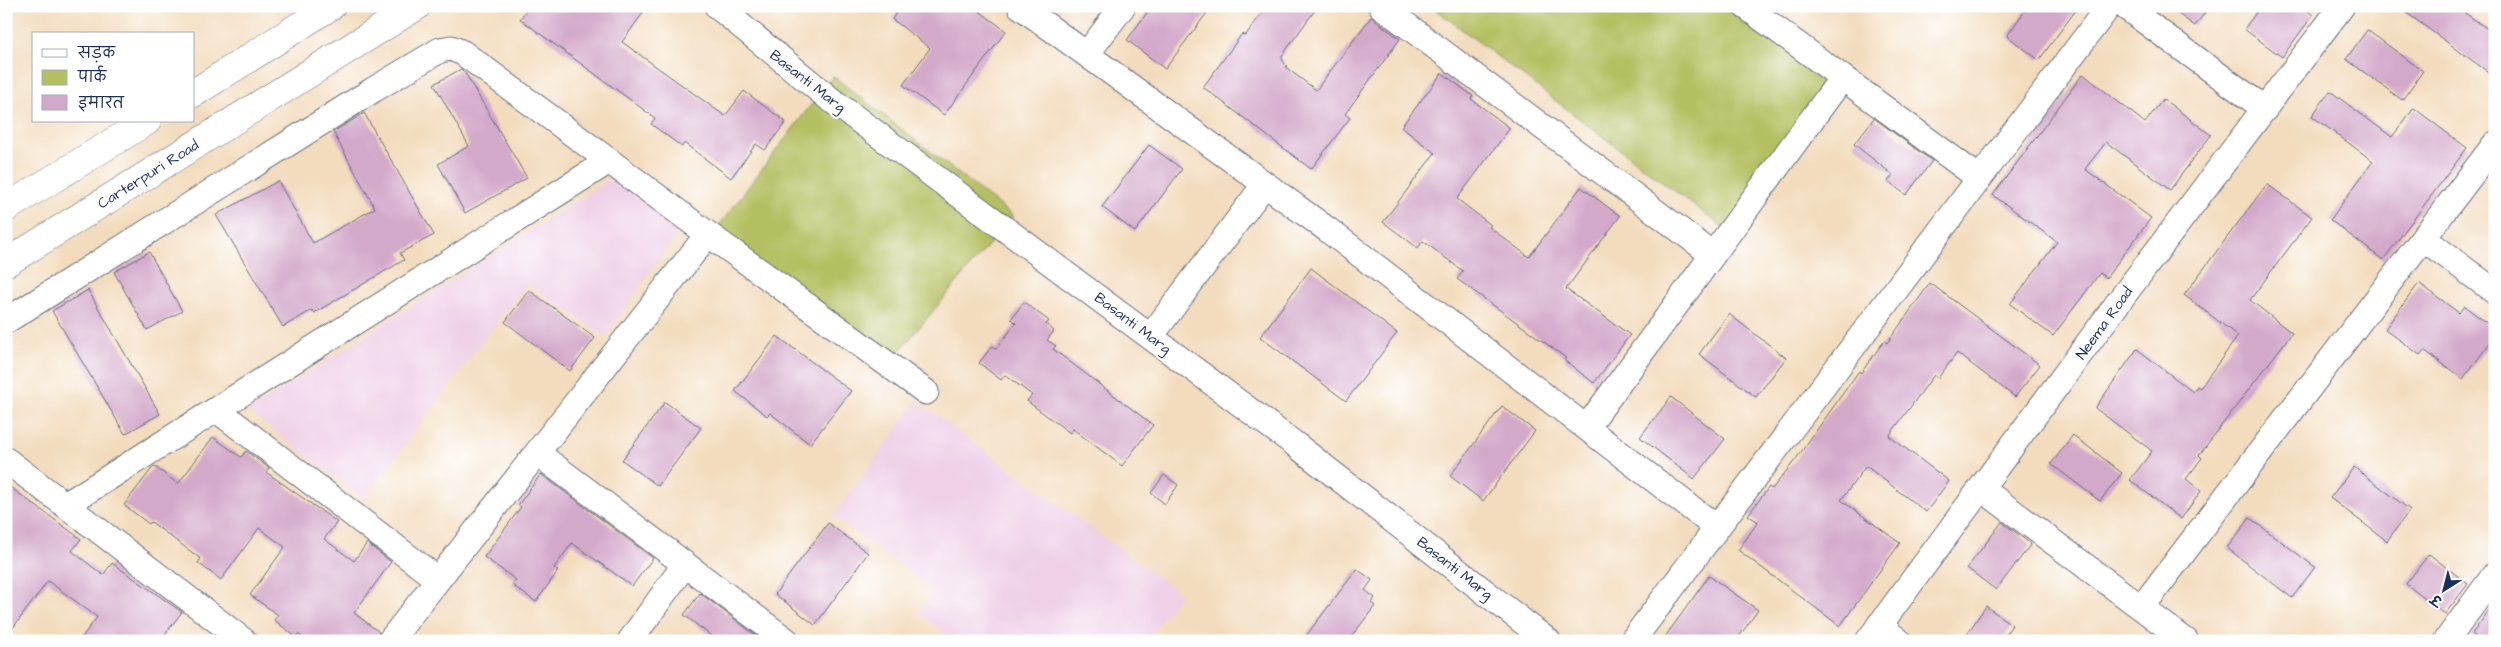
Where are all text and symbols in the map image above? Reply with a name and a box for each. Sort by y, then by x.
legend [32,32,195,122]
text: सड़क [77,43,116,64]
street label: Basanti Marg [765,45,850,119]
text: पार्क [77,65,108,88]
text: इमारत [78,93,125,114]
street label: Carterpuri Road [94,135,203,214]
street label: Neema Road [2071,282,2138,364]
street label: Basanti Marg [1089,288,1176,360]
street label: Basanti Marg [1412,532,1497,606]
north arrow [2418,564,2468,614]
text: उ [2426,588,2448,612]

